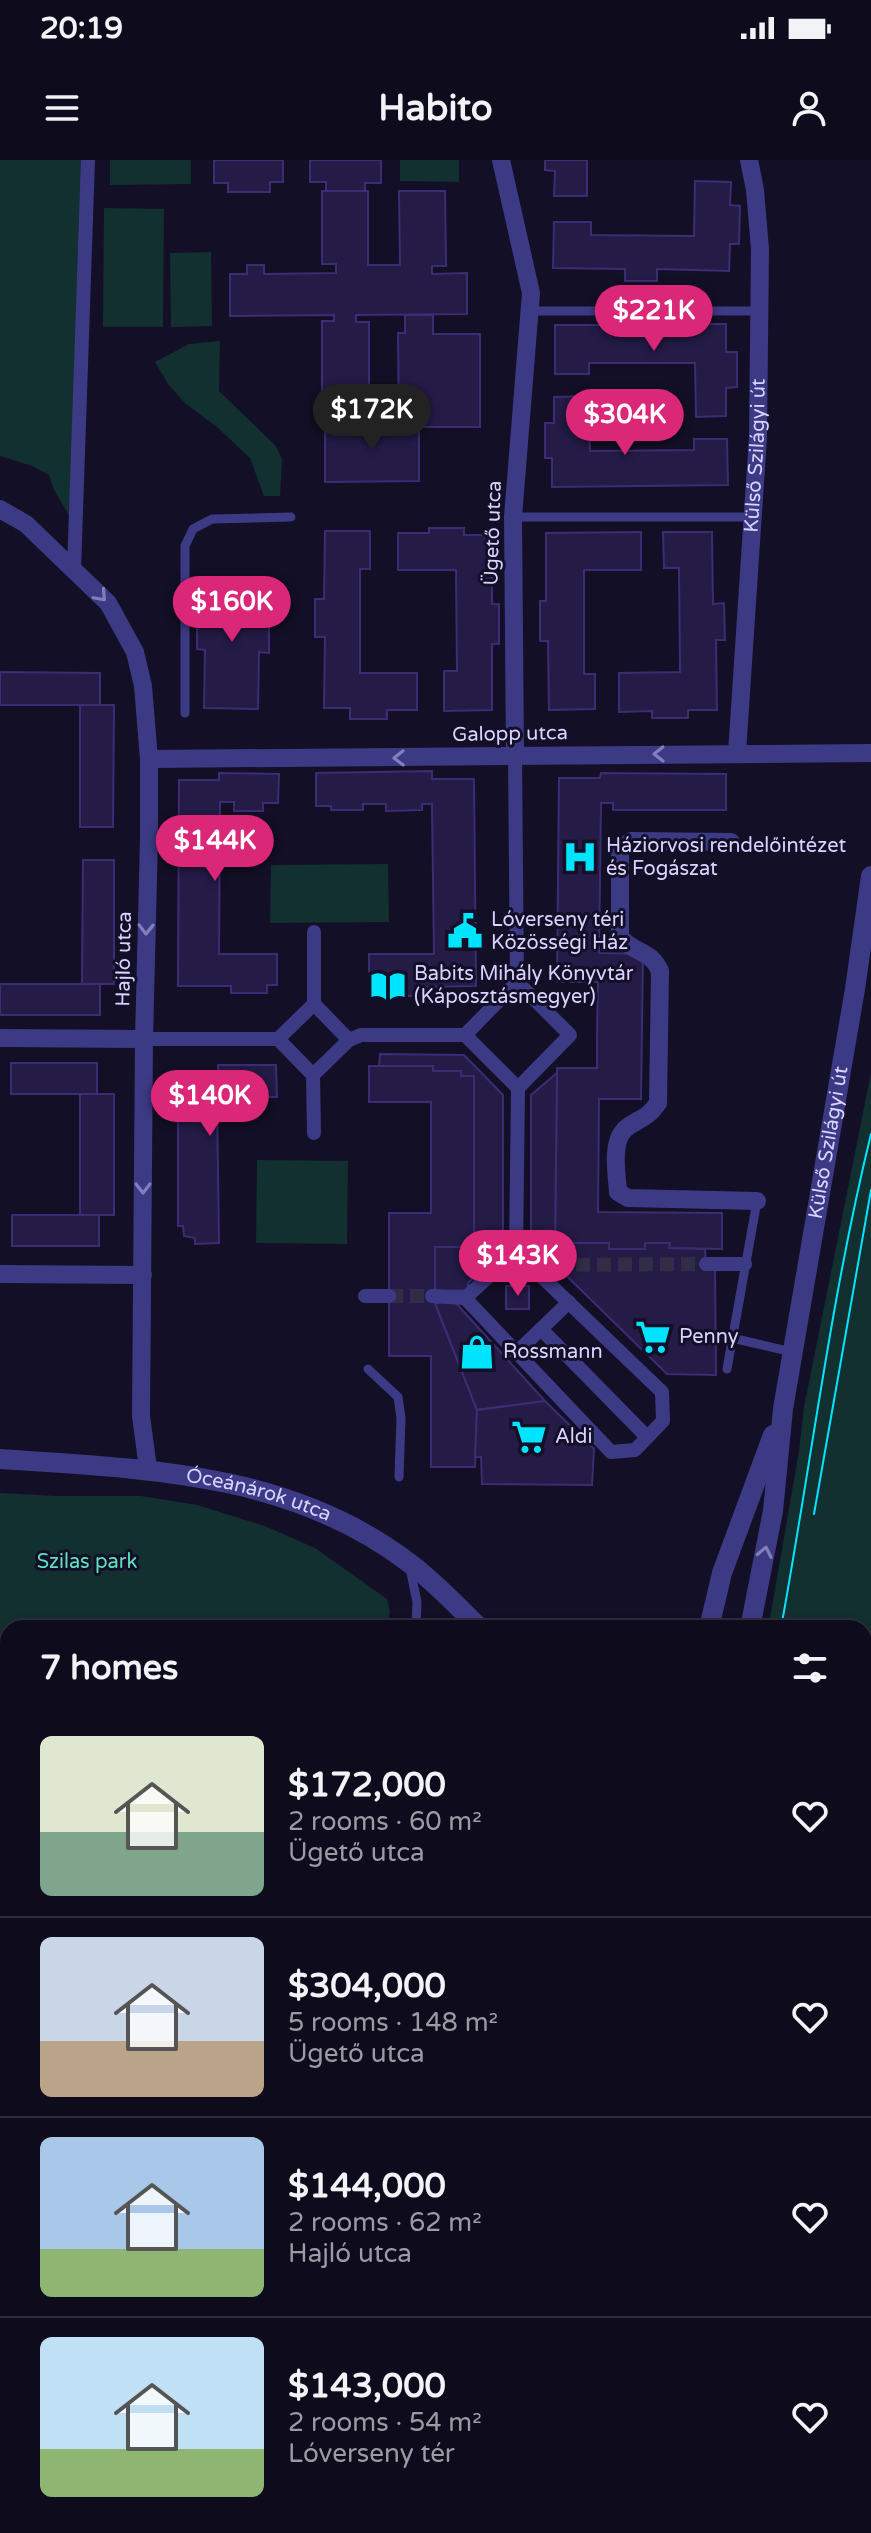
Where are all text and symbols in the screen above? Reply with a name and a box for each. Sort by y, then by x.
text: 20:19 [40,10,123,47]
icon: menu [40,86,84,130]
icon: person [787,86,831,130]
text: Habito [378,87,493,130]
pin: $221K [598,285,710,353]
text: $221K [613,295,695,326]
street label: Külső Szilágyi út [740,378,771,534]
pin: $172K [316,384,428,452]
pin: $304K [569,389,681,457]
text: $172K [331,394,413,425]
text: $304K [584,399,666,430]
street label: Ügető utca [478,480,507,586]
pin: $160K [176,576,288,644]
one-way arrow [91,586,105,601]
text: $160K [191,586,273,617]
street label: Galopp utca [452,721,568,747]
one-way arrow [652,746,665,763]
one-way arrow [392,749,405,766]
pin: $144K [159,815,271,883]
text: $144K [174,825,256,856]
place label: Háziorvosi rendelőintézet és Fogászat [606,834,846,881]
hospital icon: Háziorvosi rendelőintézet és Fogászat [561,838,599,876]
place label: Lóverseny téri Közösségi Ház [491,908,628,955]
street label: Hajló utca [111,911,137,1007]
public building icon: Lóverseny téri Közösségi Ház [446,912,484,950]
one-way arrow [137,923,155,936]
place label: Babits Mihály Könyvtár (Káposztásmegyer) [414,962,634,1009]
library icon: Babits Mihály Könyvtár (Káposztásmegyer) [369,967,407,1005]
street label: Külső Szilágyi út [804,1064,854,1221]
pin: $140K [154,1070,266,1138]
text: $140K [169,1080,251,1111]
one-way arrow [134,1182,152,1195]
pin: $143K [462,1230,574,1298]
text: $143K [477,1240,559,1271]
supermarket icon: Penny [634,1318,672,1356]
place label: Penny [679,1325,739,1349]
shop icon: Rossmann [458,1333,496,1371]
place label: Rossmann [503,1340,603,1364]
supermarket icon: Aldi [510,1418,548,1456]
place label: Aldi [555,1425,592,1449]
street label: Óceánárok utca [184,1463,335,1527]
one-way arrow [756,1545,773,1559]
park label: Szilas park [37,1550,137,1574]
icon: filters [788,1646,832,1690]
text: 7 homes [40,1648,178,1689]
text: $172,000 [288,1765,446,1806]
icon: home [104,1768,200,1864]
icon: heart [788,1794,832,1838]
text: 2 rooms · 60 m² [288,1806,482,1837]
text: Ügető utca [288,1837,425,1868]
text: $304,000 [288,1966,446,2007]
icon: home [104,1969,200,2065]
icon: heart [788,1995,832,2039]
text: 5 rooms · 148 m² [288,2007,498,2038]
text: Ügető utca [288,2038,425,2069]
text: $144,000 [288,2166,446,2207]
icon: home [104,2169,200,2265]
icon: heart [788,2195,832,2239]
text: 2 rooms · 62 m² [288,2207,482,2238]
text: Hajló utca [288,2238,412,2269]
text: $143,000 [288,2366,446,2407]
icon: home [104,2369,200,2465]
icon: heart [788,2395,832,2439]
text: 2 rooms · 54 m² [288,2407,482,2438]
text: Lóverseny tér [288,2438,455,2469]

